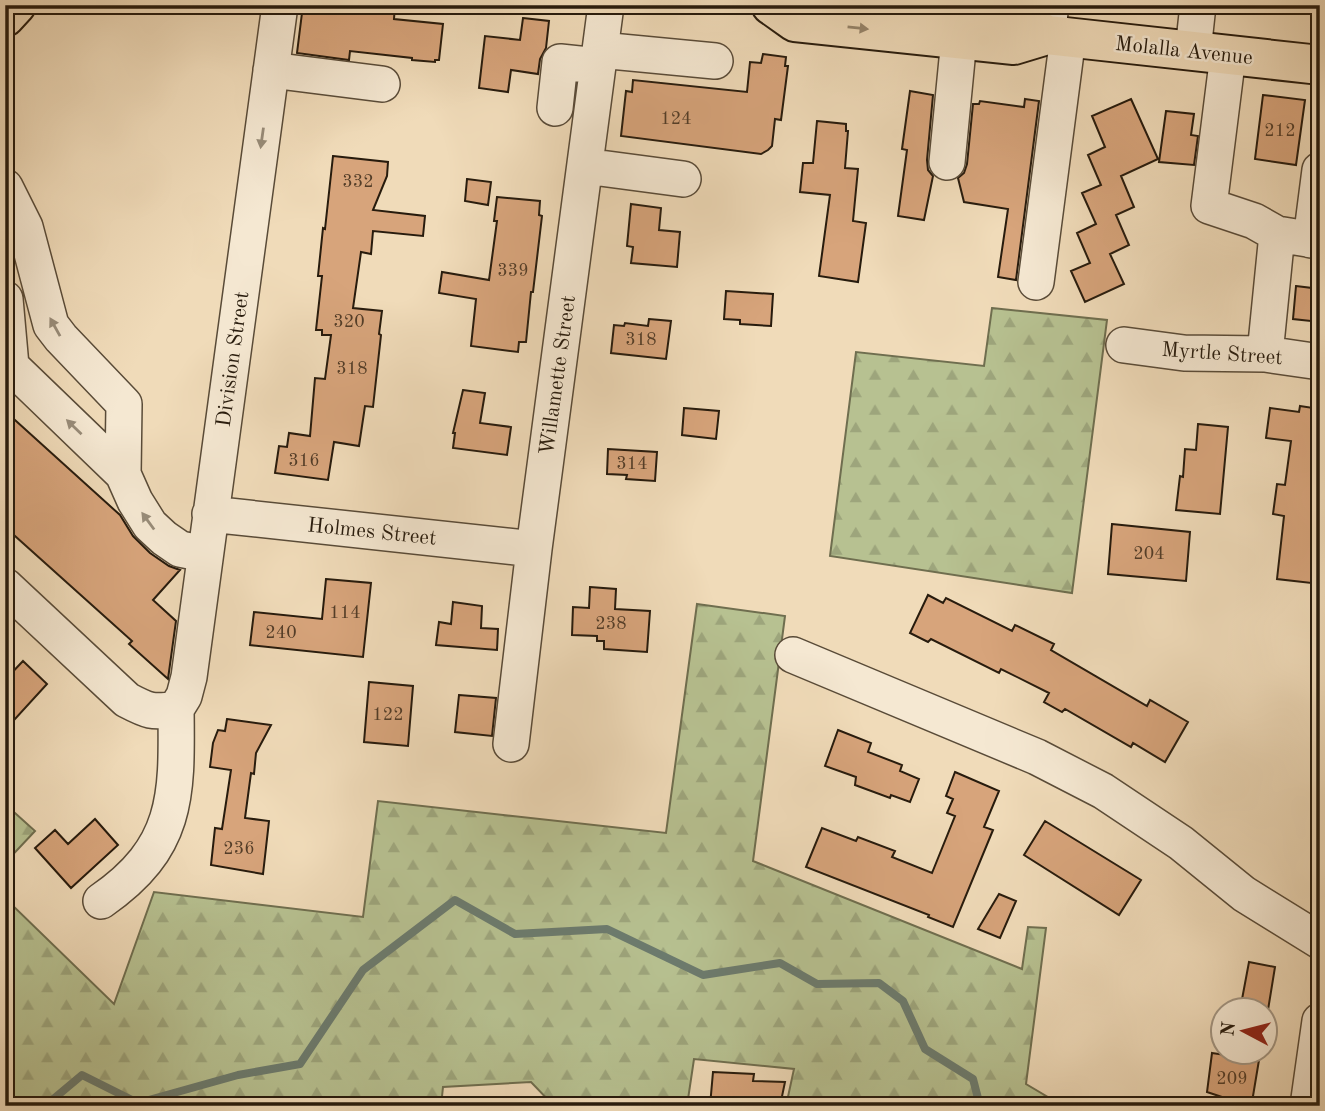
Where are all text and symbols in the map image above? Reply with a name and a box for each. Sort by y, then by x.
one-way arrow [848,23,870,34]
street label: Molalla Avenue [1114,34,1254,69]
house number: 124 [660,110,692,128]
house number: 212 [1264,122,1296,140]
one-way arrow [256,127,267,149]
house number: 332 [342,173,374,191]
house number: 339 [497,262,529,280]
street label: Division Street [214,290,253,428]
street label: Willamette Street [537,294,580,456]
house number: 320 [333,313,365,331]
one-way arrow [49,318,61,337]
house number: 318 [625,331,657,349]
street label: Myrtle Street [1161,340,1283,369]
house number: 318 [336,360,368,378]
one-way arrow [65,418,82,435]
house number: 316 [288,452,320,470]
house number: 314 [616,455,648,473]
one-way arrow [141,512,155,530]
street label: Holmes Street [306,515,437,550]
house number: 204 [1133,545,1165,563]
house number: 114 [329,604,361,622]
house number: 238 [595,615,627,633]
house number: 240 [265,624,297,642]
house number: 122 [372,706,404,724]
house number: 236 [223,840,255,858]
north arrow [1210,996,1280,1066]
text: N [1219,1020,1240,1038]
house number: 209 [1216,1070,1248,1088]

